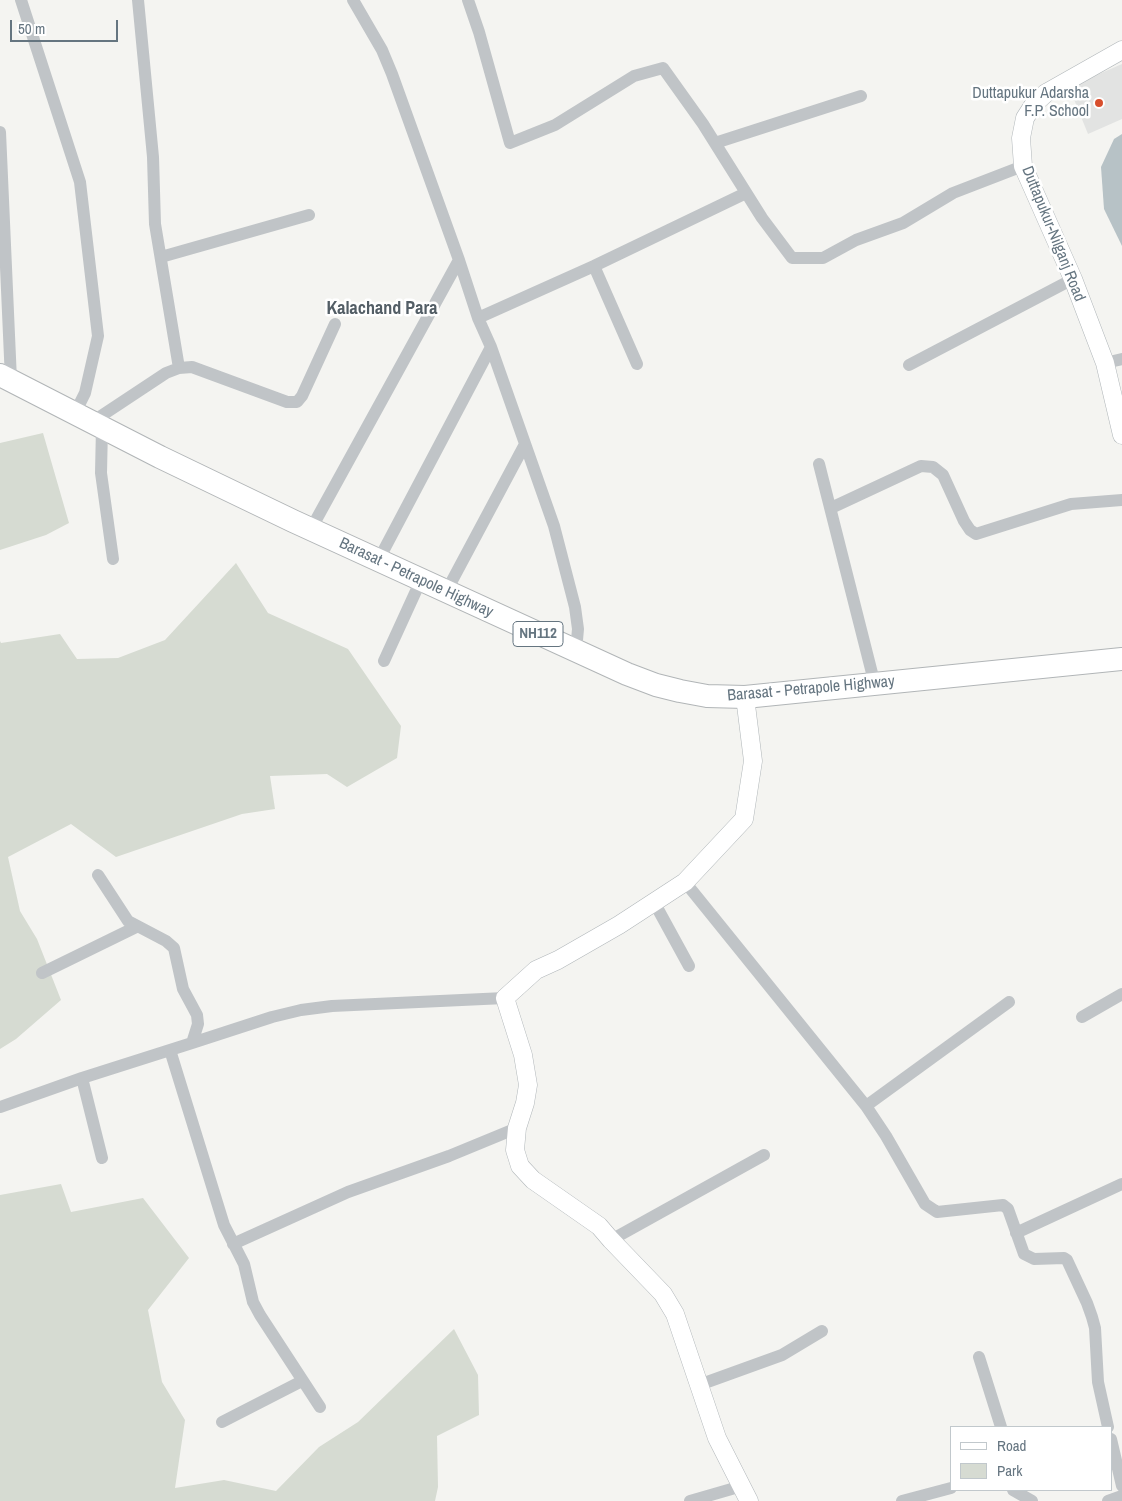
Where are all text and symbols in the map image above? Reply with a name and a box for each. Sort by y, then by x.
scale bar [12,10,120,42]
text: 50 m [18,18,45,39]
place label: Duttapukur Adarsha F.P. School [972,84,1089,122]
marker: Duttapukur Adarsha F.P. School [1093,97,1105,109]
street label: Duttapukur-Nilganj Road [1017,163,1089,305]
district label: Kalachand Para [327,298,437,320]
street label: Barasat - Petrapole Highway [336,534,496,622]
road number: NH112 [513,622,563,646]
street label: Barasat - Petrapole Highway [727,672,895,706]
legend [950,1426,1112,1491]
text: Road [997,1435,1026,1456]
text: Park [997,1460,1022,1481]

